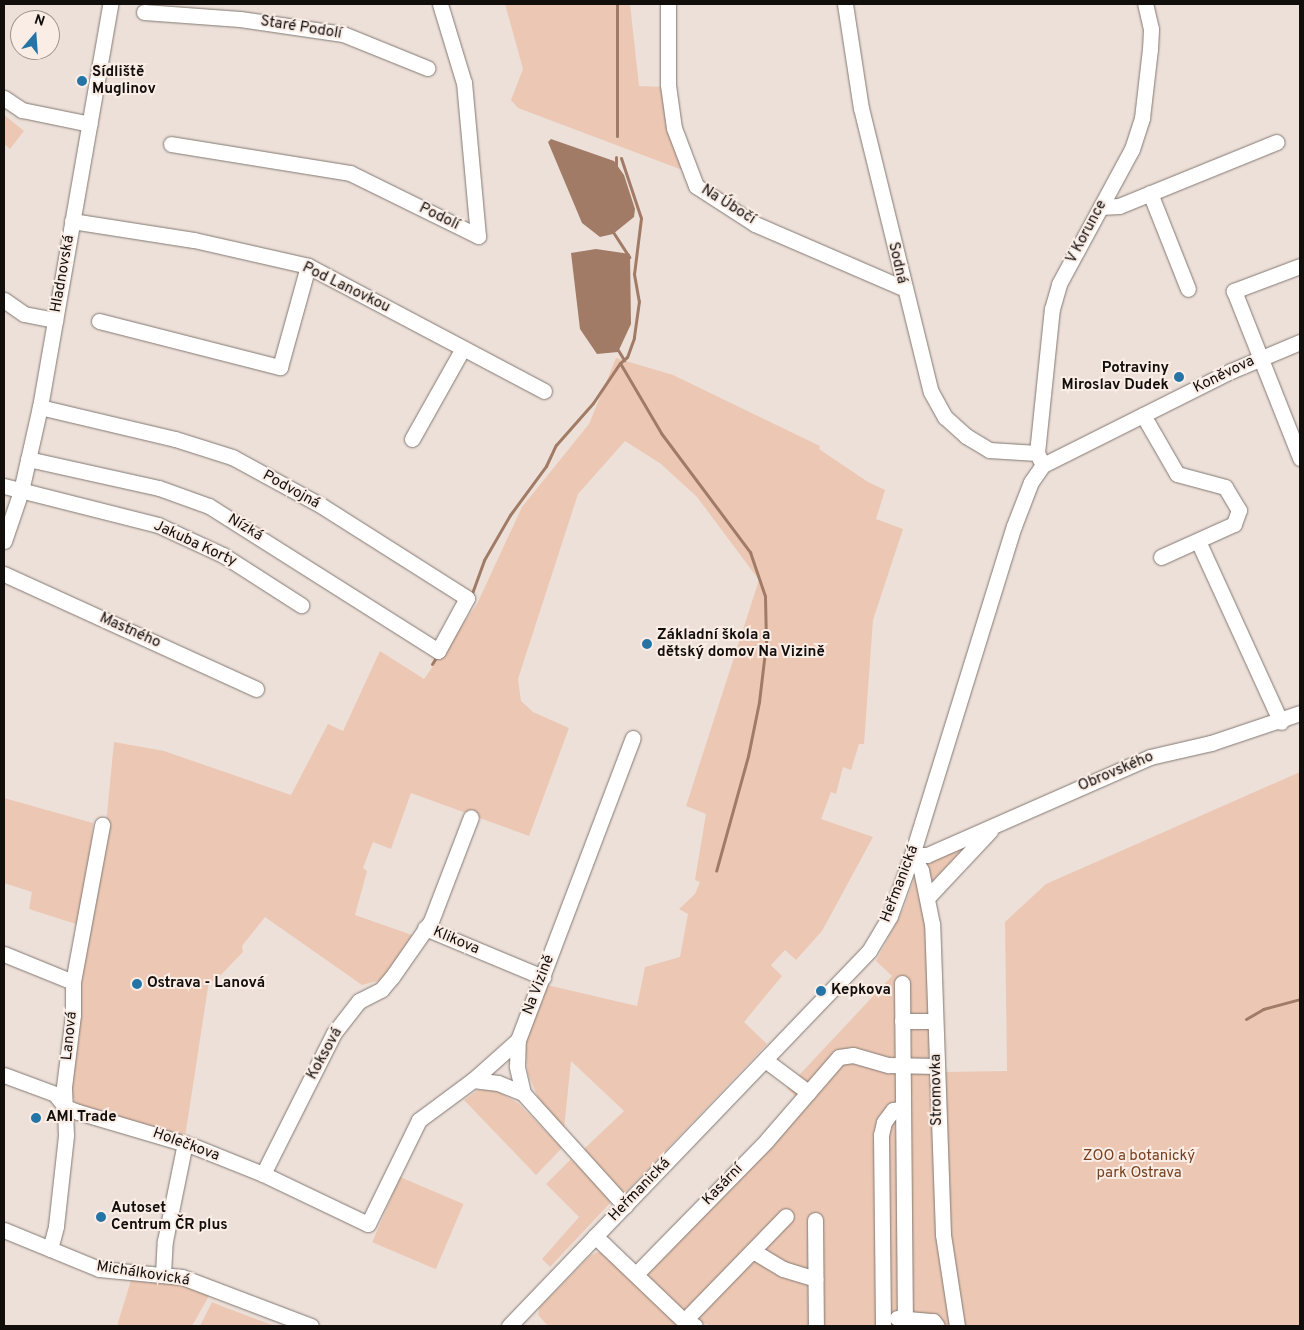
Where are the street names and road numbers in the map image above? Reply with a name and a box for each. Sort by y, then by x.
street label: Staré Podolí [259,13,343,43]
street label: Na Úbočí [698,181,758,229]
street label: V Korunce [1063,197,1111,267]
street label: Podolí [416,200,462,234]
street label: Hladnovská [47,234,79,314]
street label: Sodná [883,240,911,286]
street label: Pod Lanovkou [299,259,393,317]
street label: Koněvova [1190,352,1258,398]
street label: Podvojná [259,467,323,513]
street label: Nízká [224,511,266,545]
street label: Jakuba Korty [151,517,239,571]
street label: Mastného [97,610,163,652]
street label: Obrovského [1076,748,1156,796]
street label: Heřmanická [877,843,923,925]
street label: Klikova [430,923,482,959]
street label: Na Vizině [519,952,559,1018]
street label: Lanová [58,1011,82,1061]
street label: Koksová [303,1025,347,1083]
street label: Stromovka [927,1054,947,1126]
street label: Holečkova [150,1125,222,1165]
street label: Heřmanická [605,1155,675,1225]
street label: Kasární [699,1161,747,1209]
street label: Michálkovická [95,1258,191,1290]

